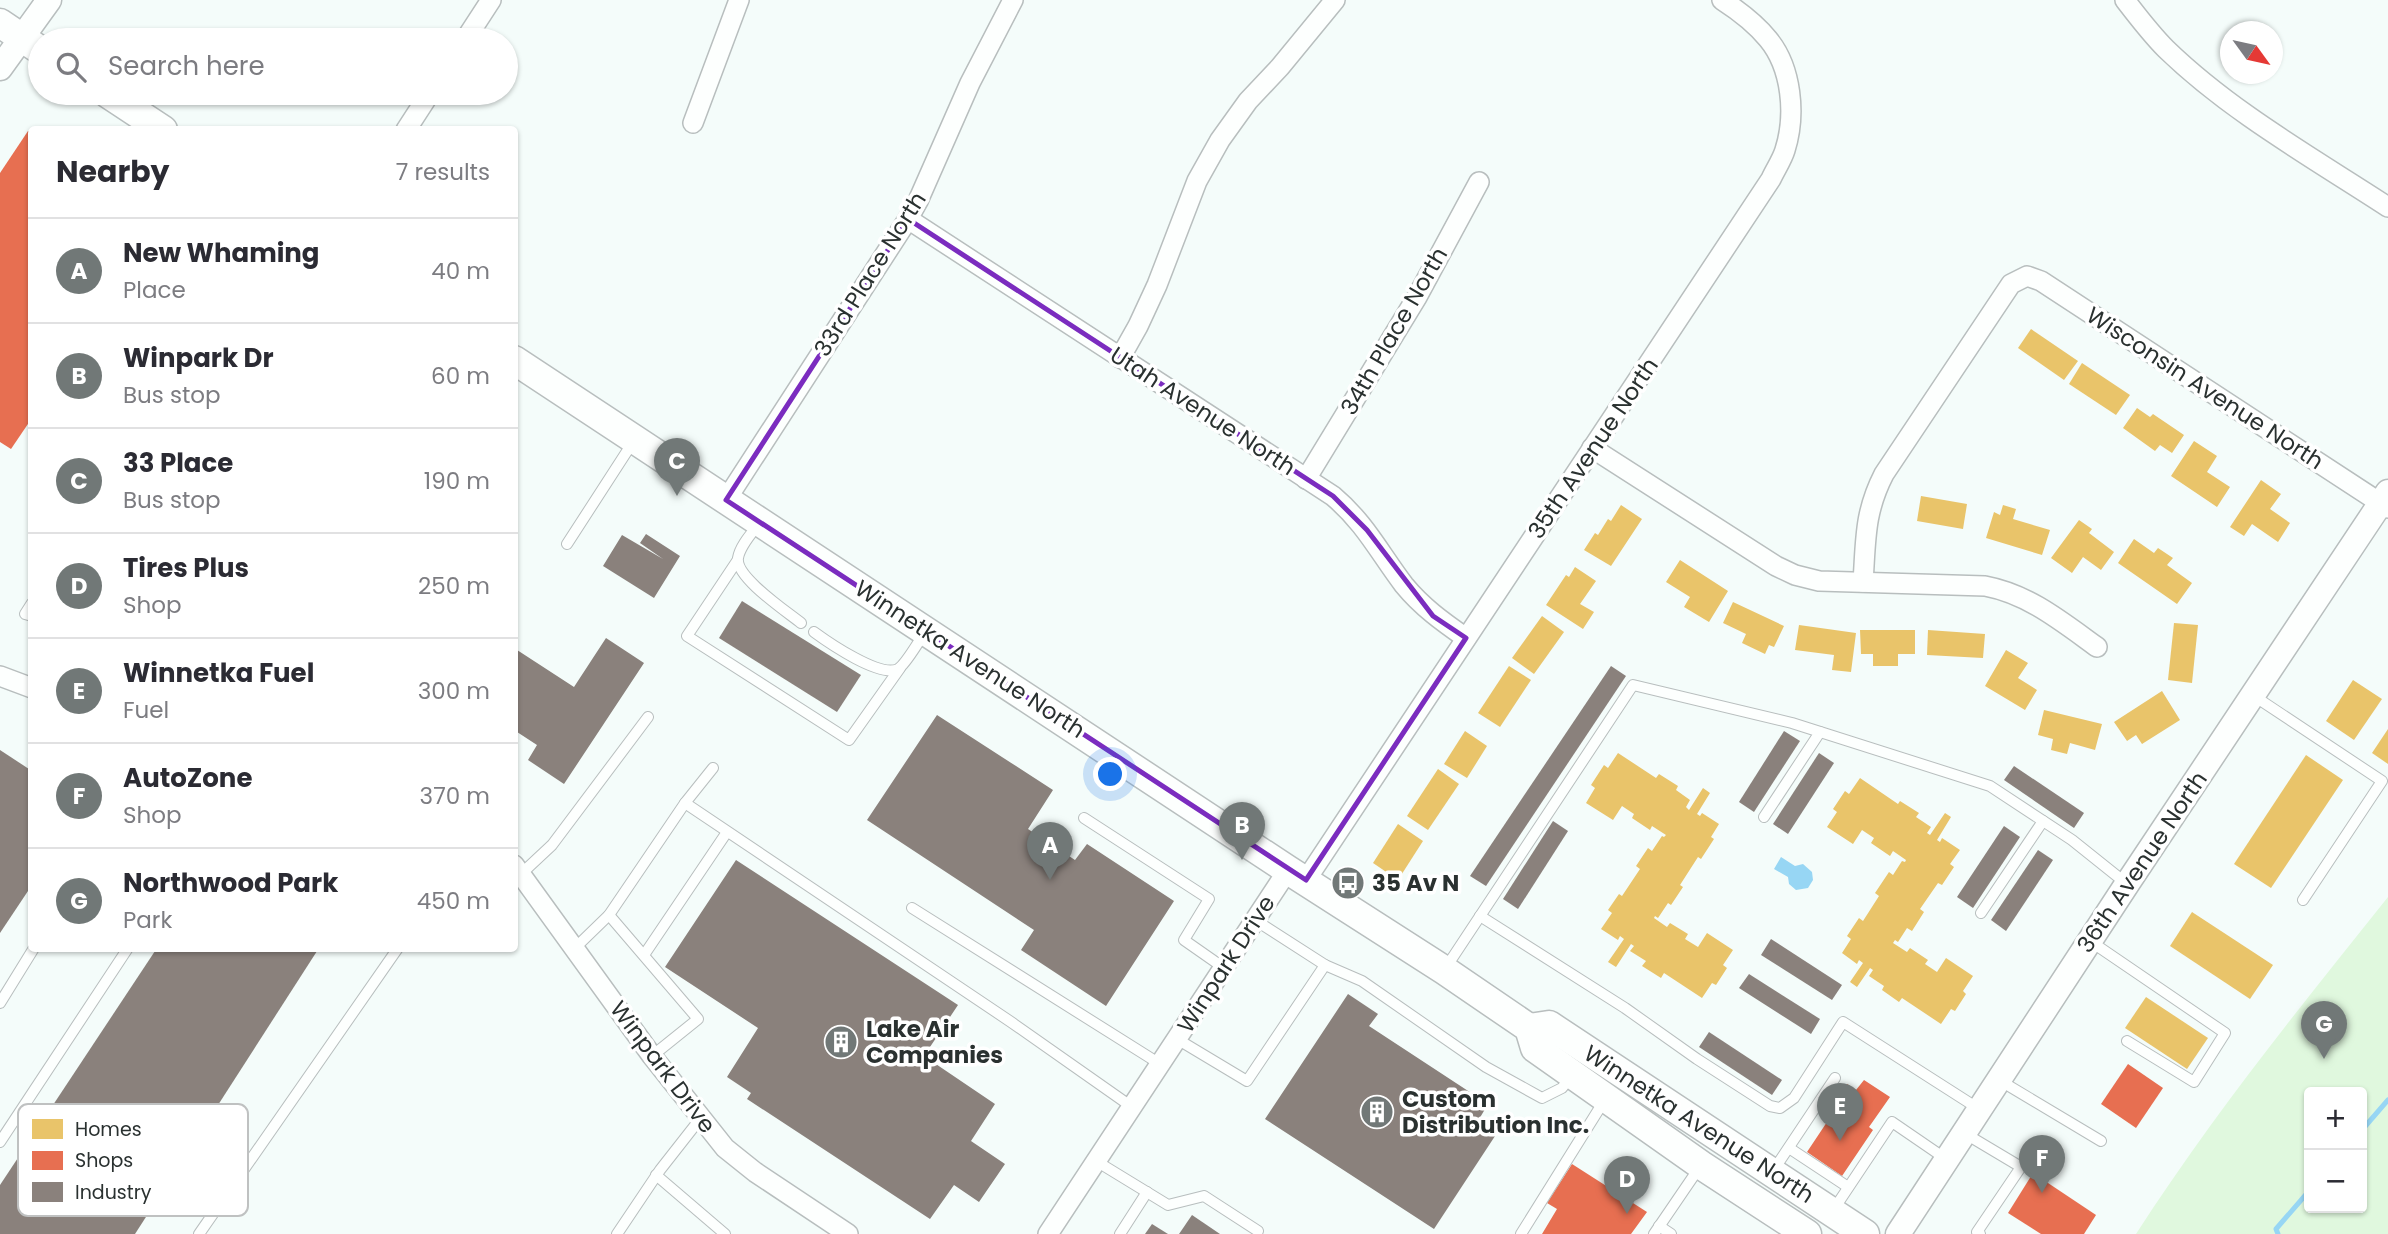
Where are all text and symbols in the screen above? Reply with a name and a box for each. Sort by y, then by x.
north arrow [2220,21,2283,84]
search box [28,28,518,105]
icon: search [52,48,90,86]
text: Search here [108,48,265,84]
text: Nearby [56,150,170,193]
text: 7 results [396,156,490,188]
street label: 33rd Place North [806,185,934,363]
text: New Whaming [123,235,320,271]
street label: 34th Place North [1333,241,1455,421]
text: A [71,255,87,287]
text: 40 m [431,255,490,287]
text: Place [123,274,186,306]
street label: Wisconsin Avenue North [2080,299,2330,477]
street label: Utah Avenue North [1104,339,1302,483]
text: Winpark Dr [123,340,274,376]
street label: 35th Avenue North [1520,351,1666,545]
text: B [71,360,87,392]
text: 60 m [431,360,490,392]
text: Bus stop [123,379,221,411]
pin: C [654,438,700,496]
text: 33 Place [123,445,233,481]
text: C [70,465,88,497]
text: 190 m [424,465,490,497]
text: Bus stop [123,484,221,516]
text: Tires Plus [123,550,249,586]
text: D [71,570,87,602]
text: 250 m [418,570,490,602]
street label: Winnetka Avenue North [849,572,1091,746]
text: Shop [123,589,182,621]
text: Winnetka Fuel [123,655,314,691]
text: E [73,675,85,707]
text: 300 m [418,675,490,707]
text: Fuel [123,694,169,726]
your location [1093,757,1127,791]
text: AutoZone [123,760,252,796]
street label: 36th Avenue North [2069,765,2215,959]
text: F [73,780,85,812]
text: 370 m [420,780,490,812]
text: Shop [123,799,182,831]
pin: B [1219,802,1265,860]
pin: A [1027,822,1073,880]
bus stop icon: 35 Av N [1329,864,1367,902]
text: Northwood Park [123,865,338,901]
place label: 35 Av N [1372,867,1459,899]
text: G [70,885,88,917]
text: 450 m [417,885,490,917]
street label: Winpark Drive [1170,889,1282,1039]
text: Park [123,904,172,936]
street label: Winpark Drive [603,994,723,1140]
pin: G [2301,1001,2347,1059]
place label: Lake Air Companies [866,1013,1003,1071]
building icon: Lake Air Companies [822,1023,860,1061]
street label: Winnetka Avenue North [1578,1037,1820,1211]
place label: Custom Distribution Inc. [1402,1083,1589,1141]
pin: E [1817,1083,1863,1141]
map controls [2304,1087,2367,1213]
button: + [2304,1087,2367,1150]
building icon: Custom Distribution Inc. [1358,1093,1396,1131]
legend [18,1104,248,1216]
text: Homes [75,1116,142,1143]
pin: F [2019,1135,2065,1193]
text: Shops [75,1147,133,1174]
button: − [2304,1150,2367,1213]
pin: D [1604,1156,1650,1214]
text: Industry [75,1179,152,1206]

